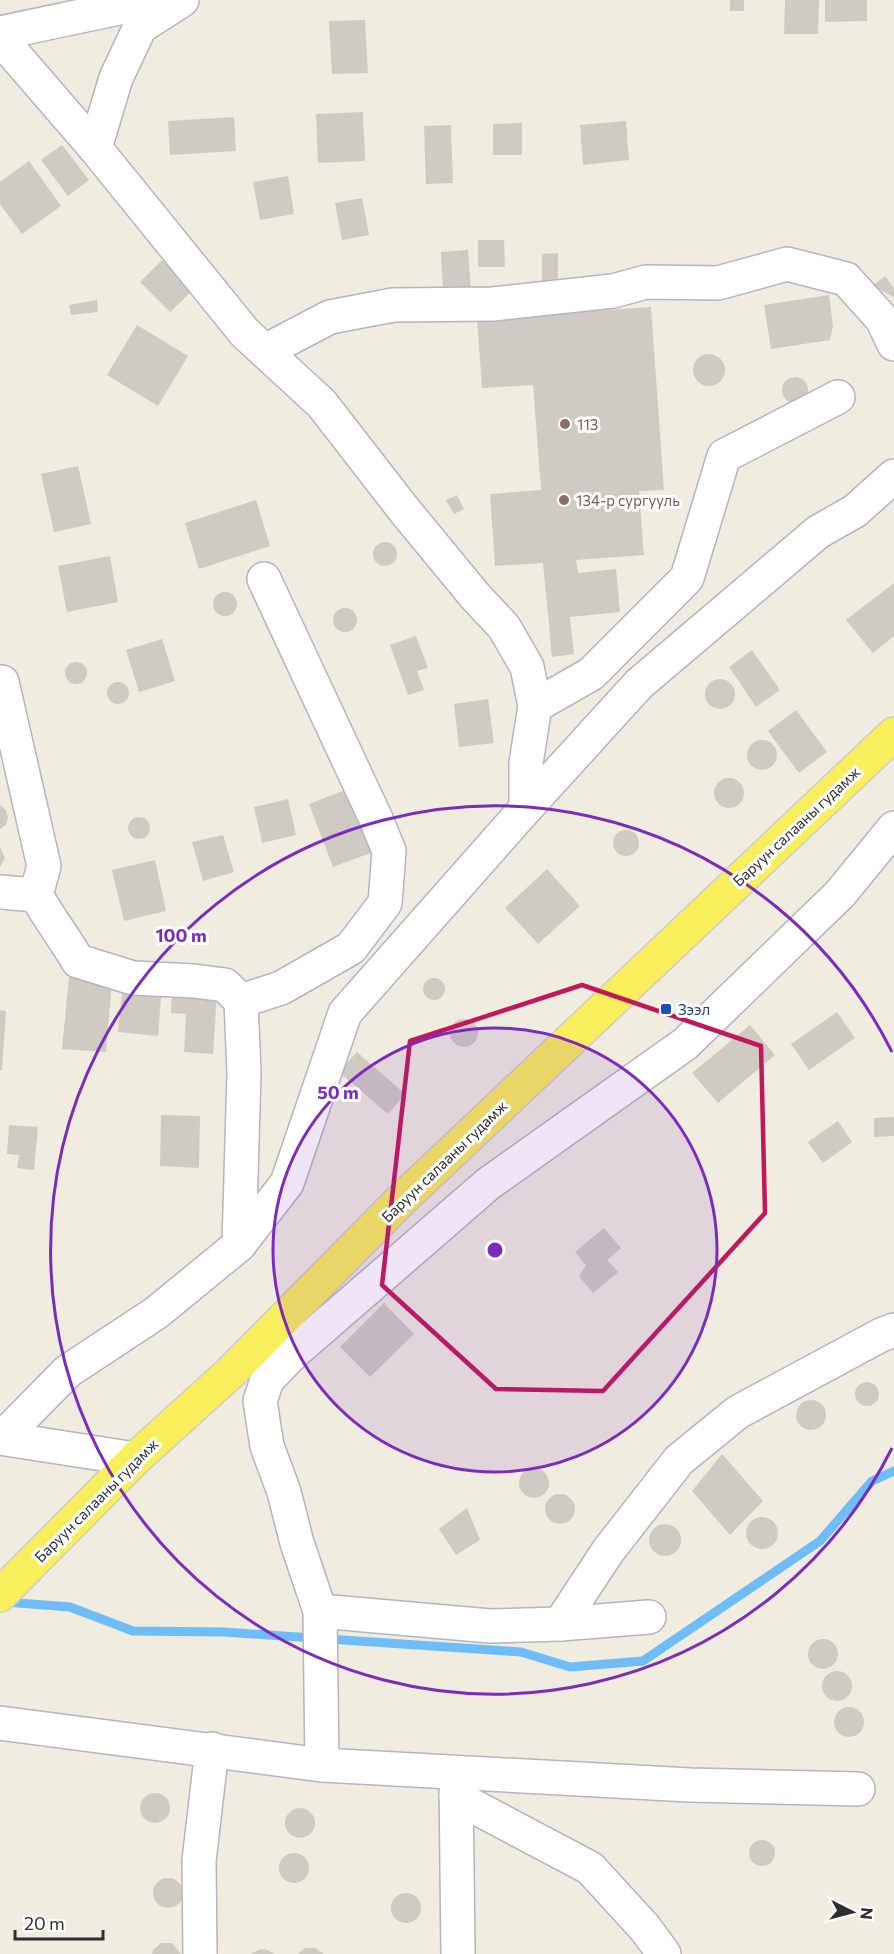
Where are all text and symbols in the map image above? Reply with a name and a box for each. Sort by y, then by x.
place label: 113 [577,415,598,433]
marker: 113 [558,417,572,431]
place label: 134-р сургууль [576,491,680,509]
marker: 134-р сургууль [557,493,571,507]
street label: Баруун салааны гудамж [729,762,863,890]
text: 100 m [155,924,207,946]
place label: Зээл [678,1000,710,1018]
marker: Зээл [659,1002,673,1016]
text: 50 m [317,1081,359,1103]
street label: Баруун салааны гудамж [378,1096,511,1226]
centre of rings [485,1240,505,1260]
street label: Баруун салааны гудамж [30,1434,162,1566]
north arrow [822,1882,882,1942]
scale bar [15,1903,104,1941]
text: N [857,1907,877,1921]
text: 20 m [24,1912,65,1934]

